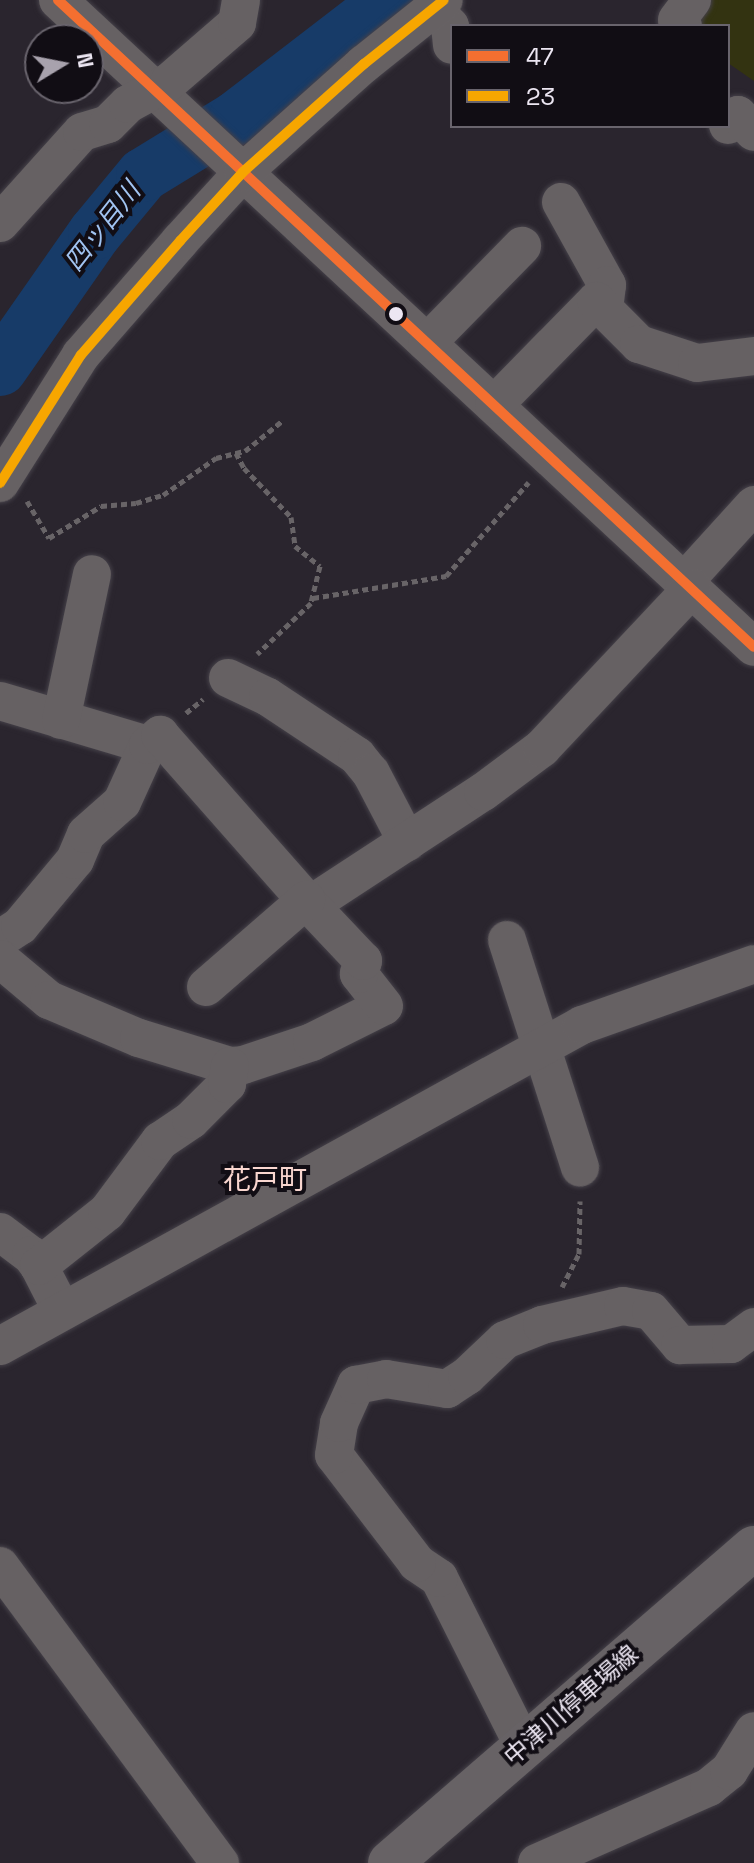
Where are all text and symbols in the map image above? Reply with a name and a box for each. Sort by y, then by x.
north arrow [24,24,104,104]
legend [450,24,730,128]
text: 47 [526,41,554,72]
text: N [71,50,101,70]
text: 23 [526,81,555,112]
water label: 四ッ目川 [59,176,147,278]
unlabelled marker [388,306,404,322]
district label: 花戸町 [223,1162,307,1196]
street label: 中津川停車場線 [498,1639,644,1771]

